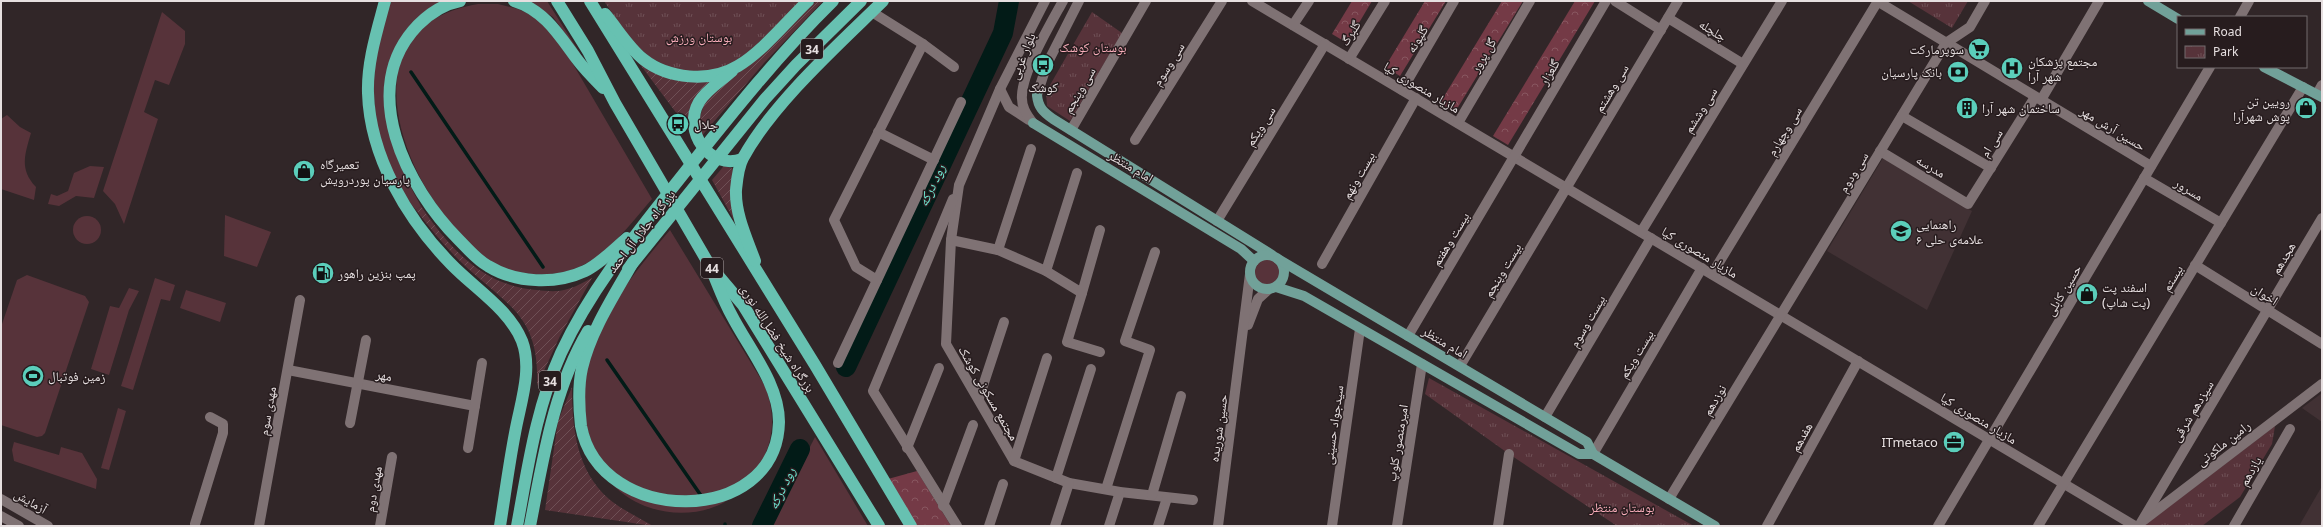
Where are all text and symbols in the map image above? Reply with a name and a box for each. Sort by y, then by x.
street label: چلچله [1696,15,1730,45]
street label: گلبرگ [1335,16,1365,49]
legend [2177,16,2307,68]
street label: گلپونه [1402,22,1433,56]
text: Road [2213,23,2242,40]
park label: بوستان ورزش [666,28,732,46]
street label: بلوار غربی [1005,30,1039,82]
street label: گل پرور [1465,34,1501,77]
supermarket icon: سوپرماركت [1966,36,1992,62]
park label: بوستان کوشک [1059,38,1127,56]
road number: 34 [801,39,823,59]
street label: سی وسوم [1148,39,1188,89]
place label: سوپرماركت [1909,40,1964,58]
text: Park [2213,43,2239,60]
bus stop icon: کوشک [1030,52,1056,78]
place label: مجتمع پزشکان شهر آرا [2028,52,2097,85]
street label: گلعزار [1534,55,1564,89]
hospital icon: مجتمع پزشکان شهر آرا [1999,55,2025,81]
street label: مازیار منصوری کیا [1380,57,1464,117]
bank icon: بانک پارسیان [1945,59,1971,85]
street label: سی وهشتم [1589,60,1633,116]
place label: بانک پارسیان [1881,63,1942,81]
street label: سی وپنجم [1059,64,1100,117]
place label: کوشک [1028,78,1059,96]
street label: سی وششم [1679,84,1721,136]
place label: رویین تن پوش شهرآرا [2233,92,2290,125]
building icon: ساختمان شهر آرا [1954,95,1980,121]
shop icon: رویین تن پوش شهرآرا [2293,95,2319,121]
place label: ساختمان شهر آرا [1982,99,2060,117]
street label: حسین آرش مهر [2076,101,2149,155]
street label: سی ویکم [1241,102,1279,150]
street label: سی وچهارم [1762,103,1806,159]
bus stop icon: جلال [665,111,691,137]
place label: جلال [694,115,718,133]
street label: سی ام [1975,125,2007,161]
street label: امام منتظر [1104,145,1157,187]
street label: بیست ونهم [1337,148,1379,202]
street label: سی ودوم [1834,148,1872,196]
street label: مدرسه [1913,150,1949,182]
place label: تعمیرگاه پارسیان پوردرویش [320,155,410,188]
shop icon: تعمیرگاه پارسیان پوردرویش [291,158,317,184]
water label: رود درکه [913,160,949,209]
street label: مسرور [2170,173,2207,205]
street label: بزرگراه جلال آل احمد [603,186,679,276]
street label: بیست وهفتم [1427,209,1473,269]
place label: راهنمایی علامه‌ی حلی ۶ [1916,215,1984,248]
school or university icon: راهنمایی علامه‌ی حلی ۶ [1888,218,1914,244]
street label: مازیار منصوری کیا [1658,222,1742,282]
street label: هجدهم [2266,238,2300,278]
street label: بیست وپنجم [1479,239,1525,301]
road number: 44 [701,258,723,278]
fuel station icon: پمپ بنزین راهور [310,260,336,286]
street label: حسین کابلی [2041,261,2085,319]
street label: بیستم [2157,261,2187,295]
place label: پمپ بنزین راهور [337,264,416,282]
place label: اسفند پت (پت شاپ) [2102,278,2150,311]
street label: اخوان [2248,279,2282,309]
street label: بزرگراه شیخ فضل‌الله نوری [735,280,820,396]
shop icon: اسفند پت (پت شاپ) [2074,281,2100,307]
street label: بیست وسوم [1565,291,1609,351]
street label: امام منتظر [1418,321,1471,363]
street label: بیست ویکم [1614,326,1658,382]
street label: مجتمع مسکونی کوشک [954,342,1024,444]
sports icon: زمین فوتبال [20,363,46,389]
street label: مهر [373,364,394,385]
place label: زمین فوتبال [48,367,105,385]
road number: 34 [539,371,561,391]
street label: سیزدهم شرقی [2167,377,2217,445]
street label: نوزدهم [1698,381,1730,419]
street label: سیدجواد حسینی [1319,384,1347,466]
street label: مهدی سوم [254,385,280,437]
street label: مازیار منصوری کیا [1937,388,2021,448]
street label: حسین شوریده [1204,393,1232,463]
street label: امیرمنصور کلوپ [1382,403,1412,483]
street label: رامین ملکوتی [2192,416,2254,470]
street label: هفدهم [1786,419,1816,455]
office icon: ITmetaco [1941,429,1967,455]
place label: ITmetaco [1881,433,1938,451]
street label: یازدهم [2234,453,2266,489]
water label: رود درکه [763,463,800,512]
street label: مهدی دوم [360,465,386,513]
street label: آزمایش [11,484,51,518]
park label: بوستان منتظر [1588,498,1655,516]

